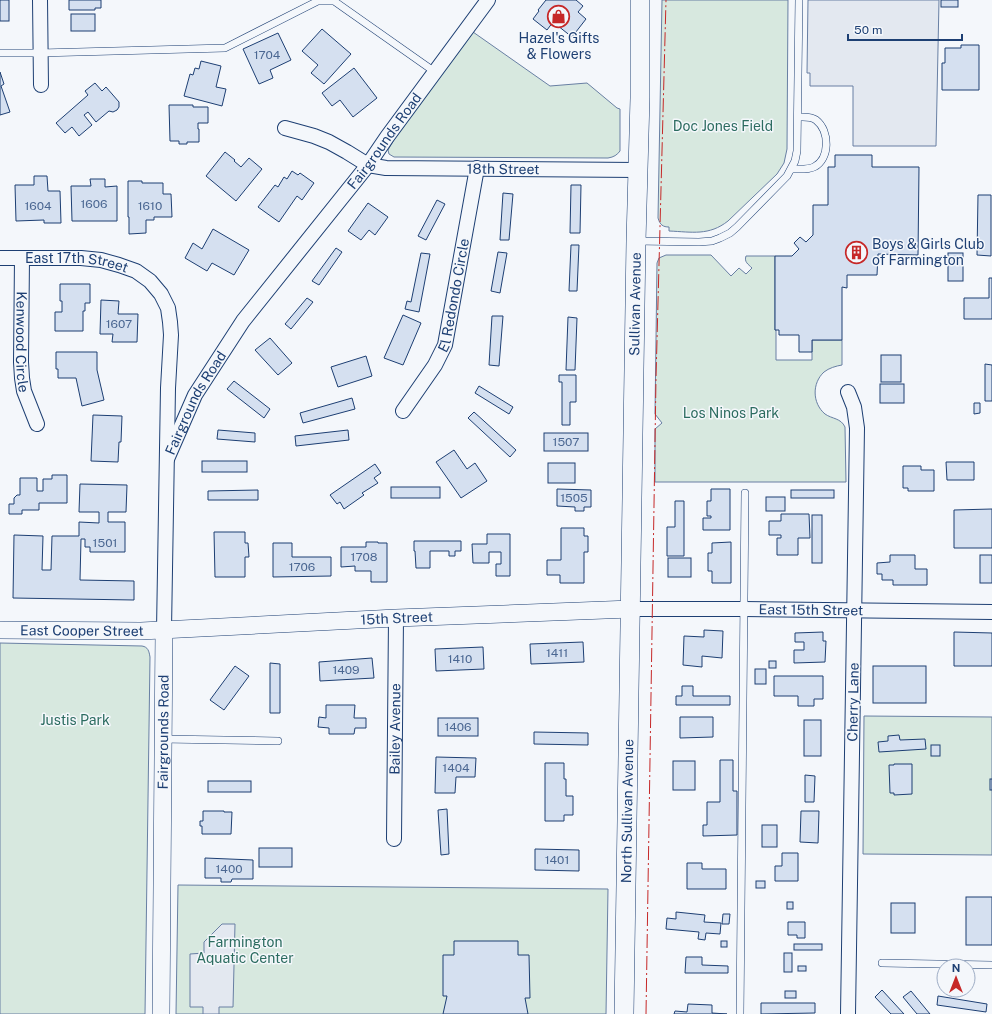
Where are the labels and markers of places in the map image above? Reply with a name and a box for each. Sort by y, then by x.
shop icon: Hazel's Gifts & Flowers [546,3,572,29]
place label: Hazel's Gifts & Flowers [519,30,599,62]
place label: Boys & Girls Club of Farmington [872,236,984,268]
building icon: Boys & Girls Club of Farmington [844,239,870,265]

